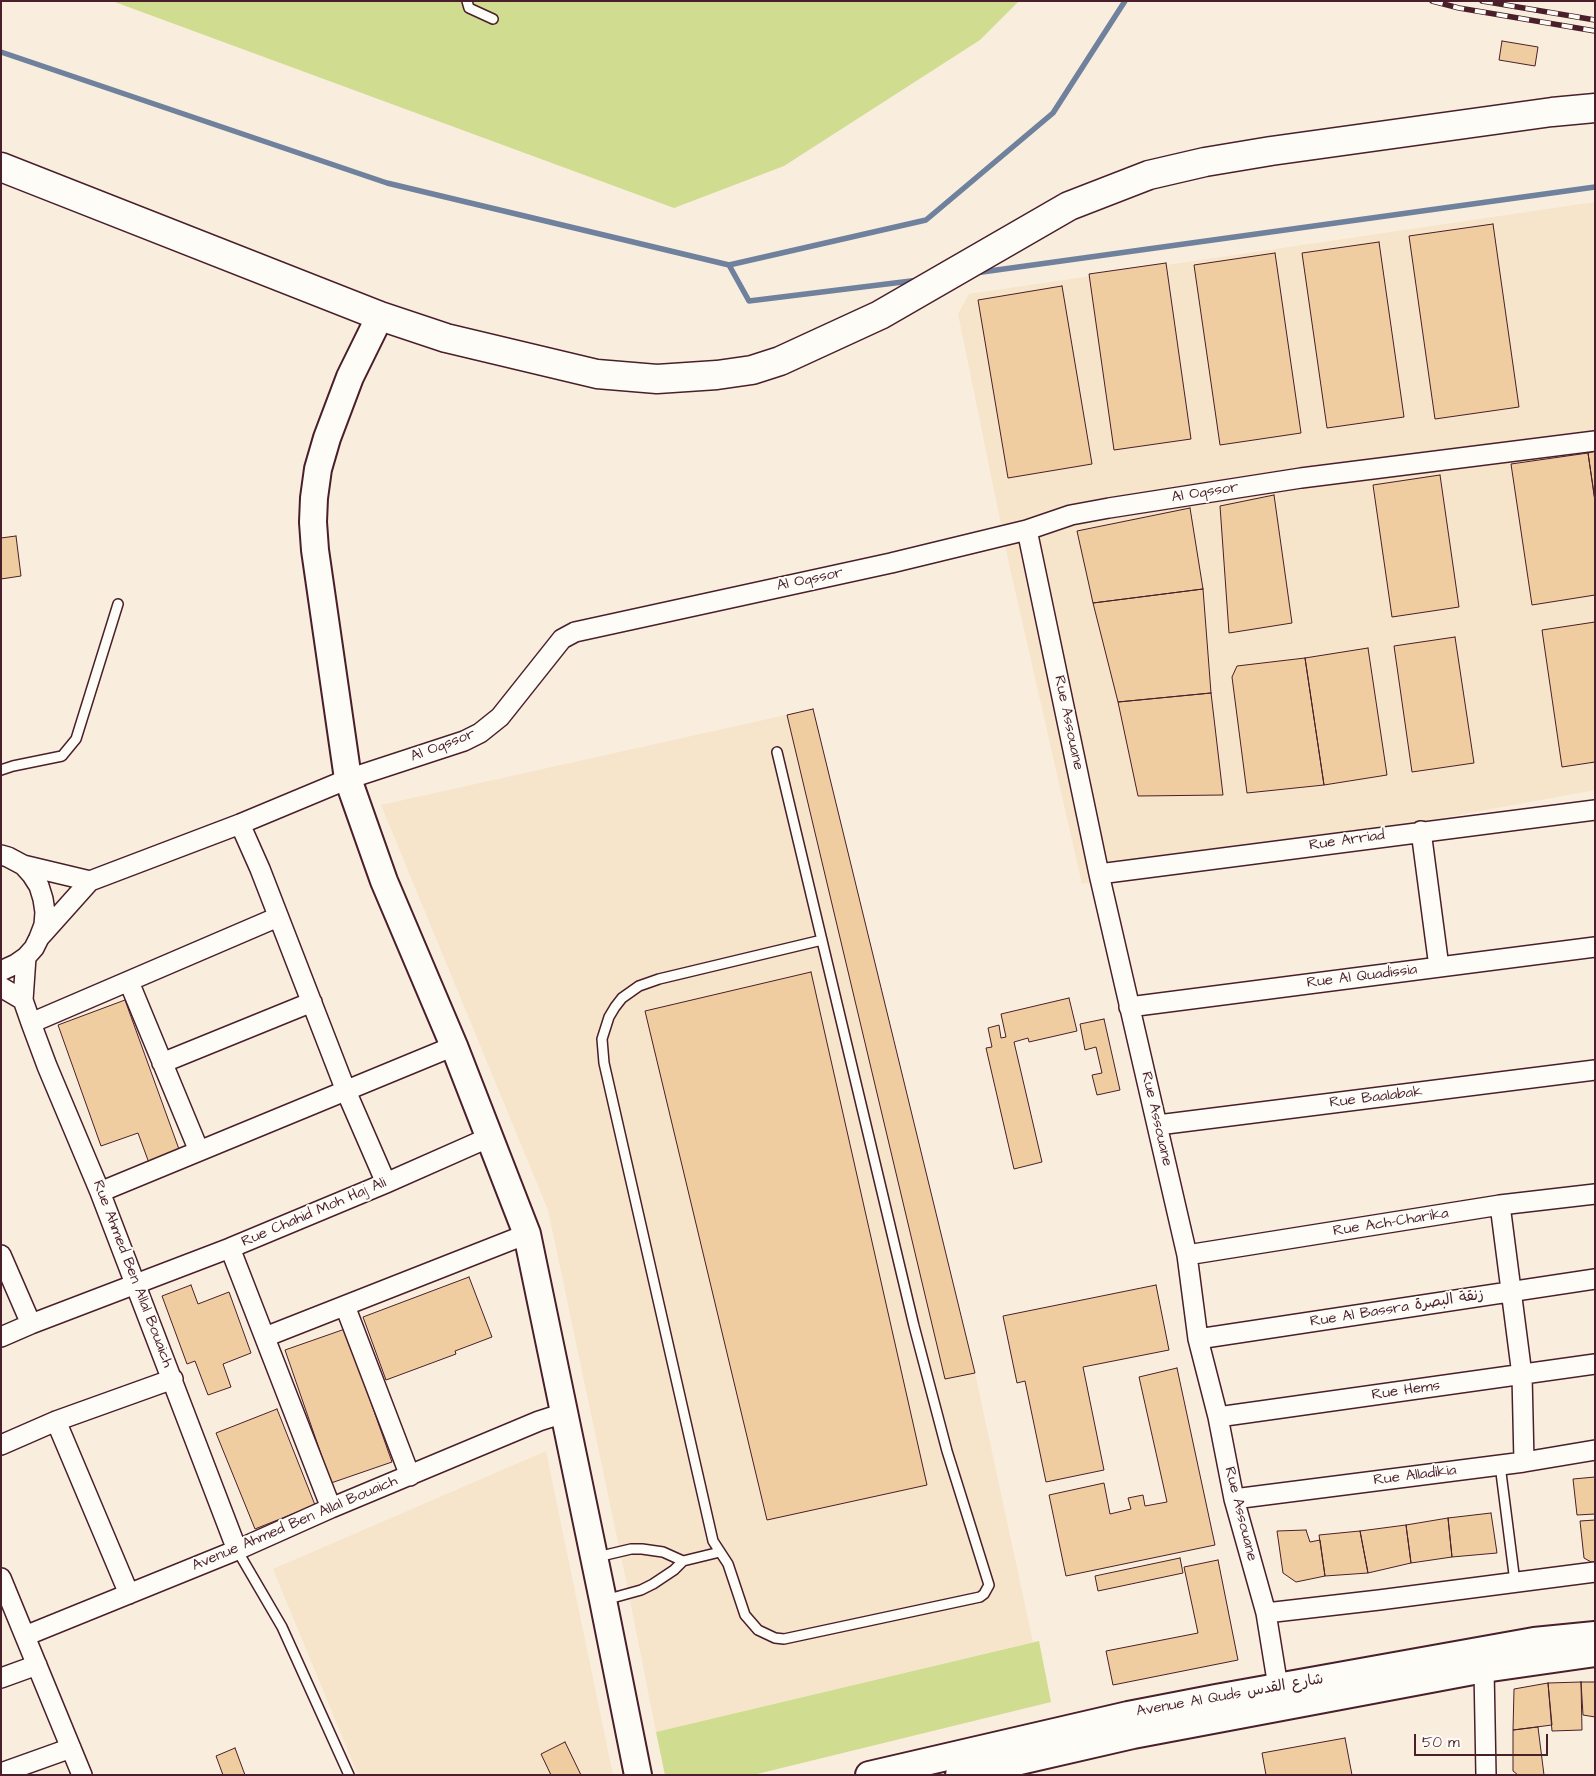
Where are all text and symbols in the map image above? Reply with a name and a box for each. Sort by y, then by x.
street label: Al Oqssor [1170,479,1240,507]
street label: Al Oqssor [775,564,845,596]
street label: Rue Assouane [1049,674,1087,772]
street label: Al Oqssor [408,726,478,766]
street label: Rue Arriad [1308,827,1386,855]
street label: Rue Al Quadissia [1306,961,1418,993]
street label: Rue Assouane [1136,1070,1176,1168]
street label: Rue Baalabak [1328,1083,1424,1113]
street label: Rue Chahid Moh Haj Ali [239,1174,389,1252]
street label: Rue Ahmed Ben Allal Bouaich [88,1178,176,1370]
street label: Rue Ach–Charika [1332,1205,1450,1241]
street label: Rue Al Bassra زنقة البصرة [1309,1286,1485,1332]
street label: Rue Hems [1371,1377,1441,1405]
street label: Rue Alladikia [1372,1462,1458,1490]
street label: Rue Assouane [1220,1465,1260,1563]
street label: Avenue Ahmed Ben Allal Bouaich [190,1472,400,1576]
street label: Avenue Al Quds شارع القدس [1135,1671,1325,1721]
scale bar [1416,1724,1550,1756]
text: 50 m [1422,1732,1460,1753]

